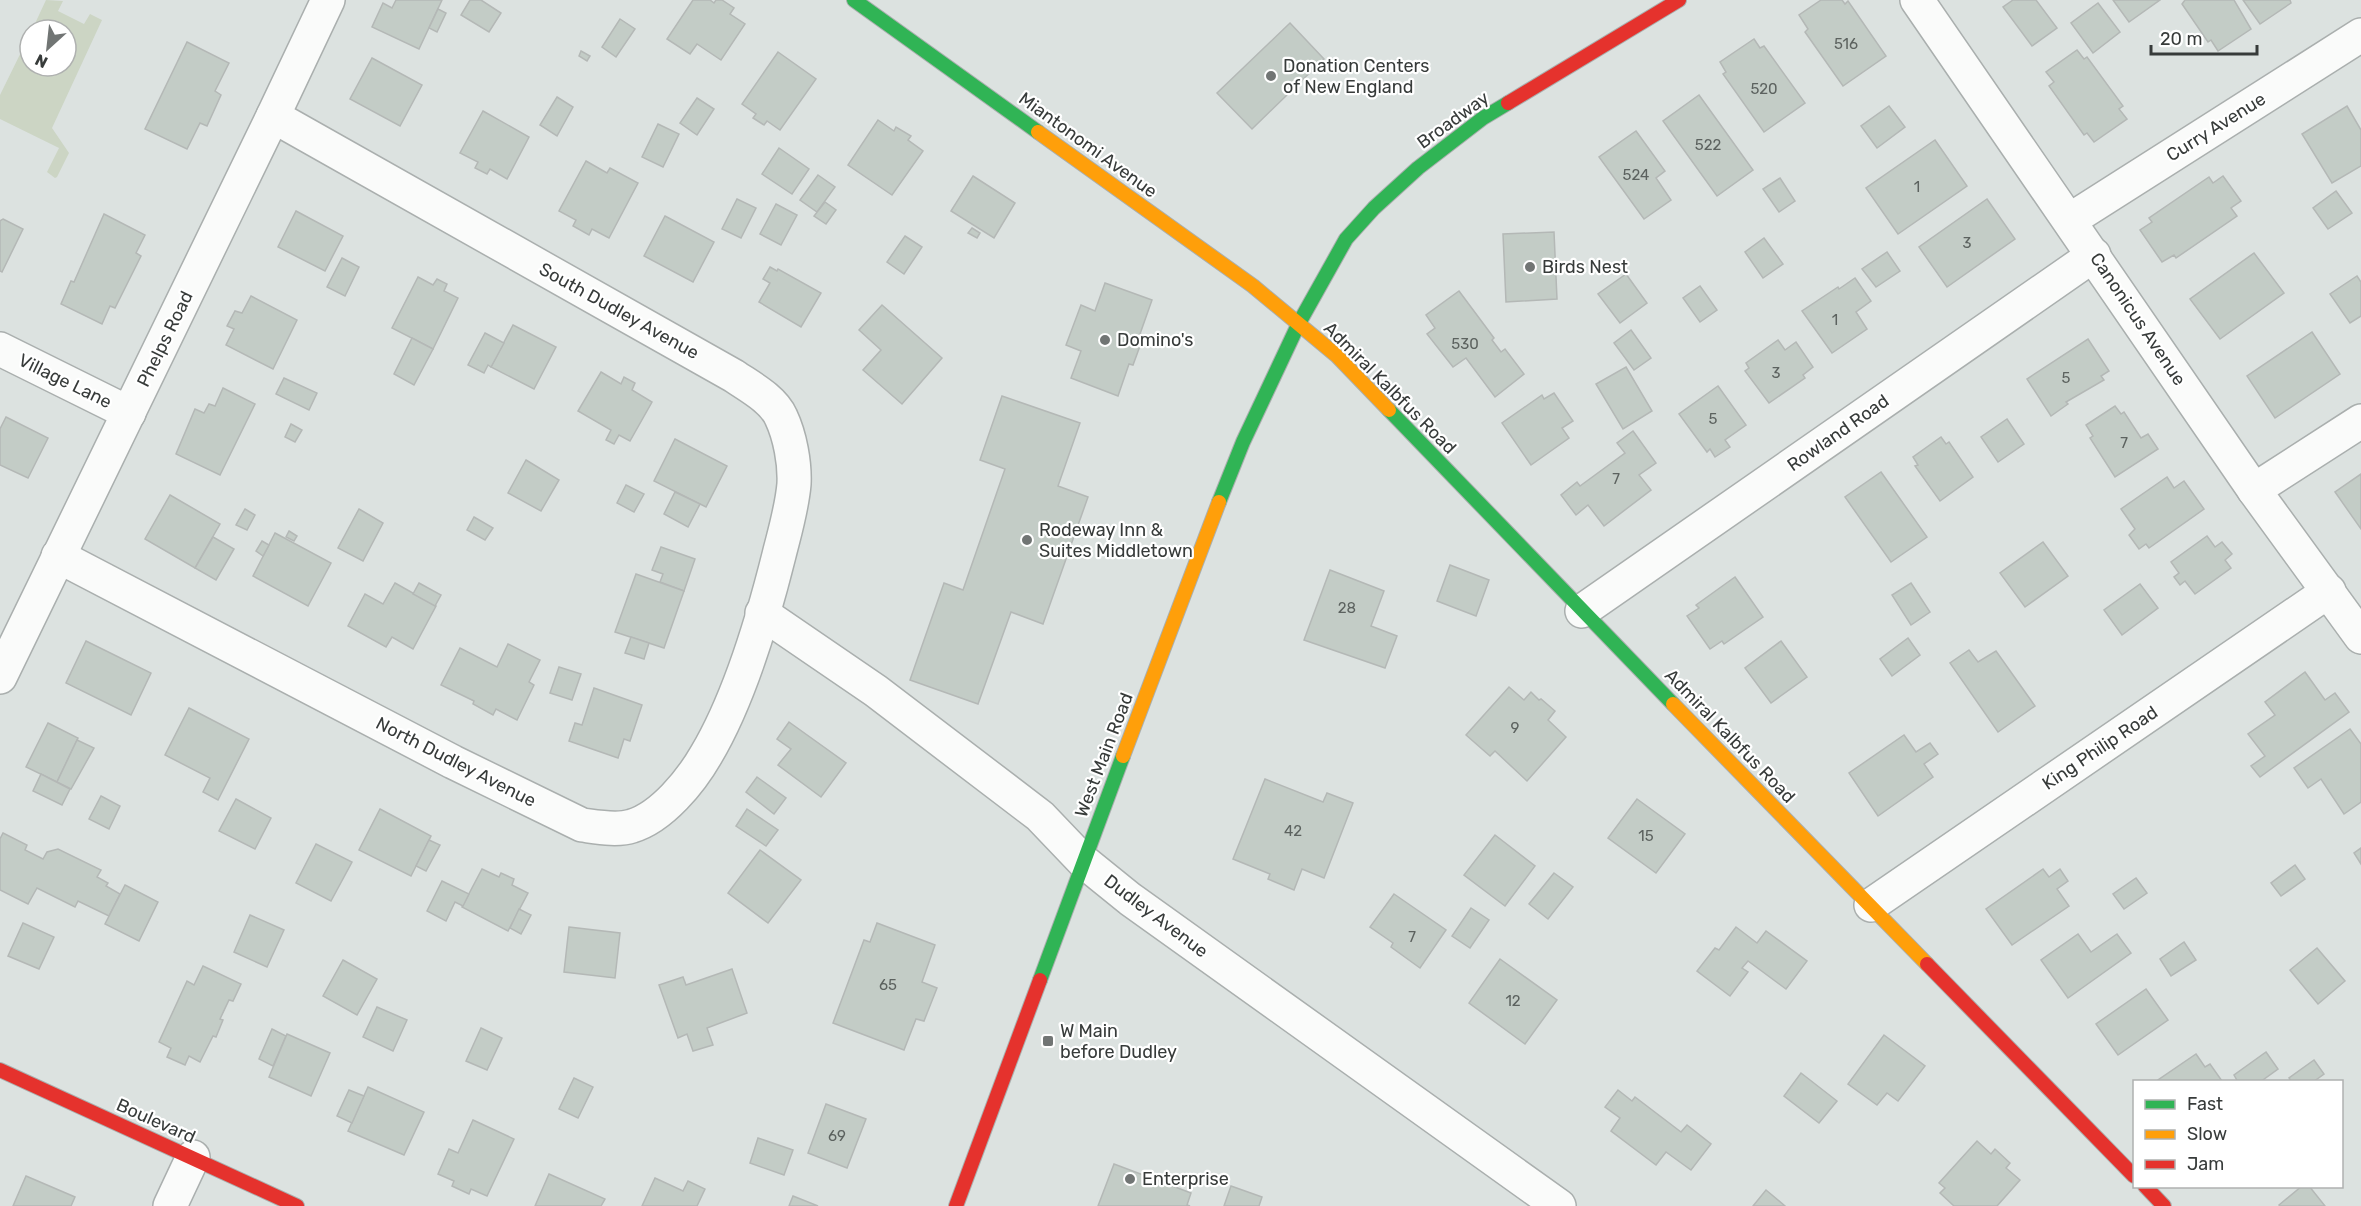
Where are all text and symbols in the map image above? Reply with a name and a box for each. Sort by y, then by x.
north arrow [18,18,78,78]
scale bar [2151,18,2258,56]
text: 20 m [2160,28,2202,50]
house number: 516 [1834,35,1858,53]
text: N [32,50,51,72]
place label: Donation Centers of New England [1283,55,1430,98]
marker: Donation Centers of New England [1264,69,1278,83]
house number: 520 [1750,80,1778,98]
street label: Broadway [1413,87,1493,153]
street label: Miantonomi Avenue [1015,88,1161,202]
street label: Curry Avenue [2162,88,2270,166]
house number: 522 [1695,136,1721,154]
house number: 524 [1623,166,1649,184]
house number: 1 [1914,178,1920,196]
house number: 3 [1962,234,1972,252]
street label: Canonicus Avenue [2085,248,2191,390]
place label: Birds Nest [1542,256,1628,278]
street label: South Dudley Avenue [535,258,703,364]
marker: Birds Nest [1523,260,1537,274]
street label: Phelps Road [132,287,198,391]
house number: 1 [1832,311,1838,329]
street label: Admiral Kalbfus Road [1319,317,1461,459]
place label: Domino's [1117,329,1194,351]
marker: Domino's [1098,333,1112,347]
house number: 530 [1451,335,1479,353]
street label: Village Lane [15,349,115,413]
house number: 3 [1771,364,1781,382]
house number: 5 [2062,369,2071,387]
street label: Rowland Road [1783,390,1893,476]
house number: 5 [1709,410,1718,428]
house number: 7 [2120,434,2128,452]
house number: 7 [1612,470,1620,488]
place label: Rodeway Inn & Suites Middletown [1039,519,1193,562]
marker: Rodeway Inn & Suites Middletown [1020,533,1034,547]
house number: 28 [1338,599,1356,617]
street label: Admiral Kalbfus Road [1660,664,1800,808]
street label: West Main Road [1070,690,1138,820]
street label: King Philip Road [2038,701,2162,795]
street label: North Dudley Avenue [372,712,540,812]
house number: 9 [1511,719,1520,737]
house number: 42 [1284,822,1302,840]
house number: 15 [1638,827,1654,845]
street label: Dudley Avenue [1100,870,1212,962]
house number: 7 [1408,928,1416,946]
house number: 65 [879,976,897,994]
house number: 12 [1505,992,1521,1010]
place label: W Main before Dudley [1060,1020,1177,1063]
marker: W Main before Dudley [1041,1034,1055,1048]
legend [2133,1080,2343,1188]
text: Fast [2187,1093,2223,1115]
street label: Boulevard [113,1094,199,1148]
text: Slow [2187,1123,2227,1145]
house number: 69 [828,1127,846,1145]
text: Jam [2187,1153,2224,1175]
place label: Enterprise [1142,1168,1229,1190]
marker: Enterprise [1123,1172,1137,1186]

